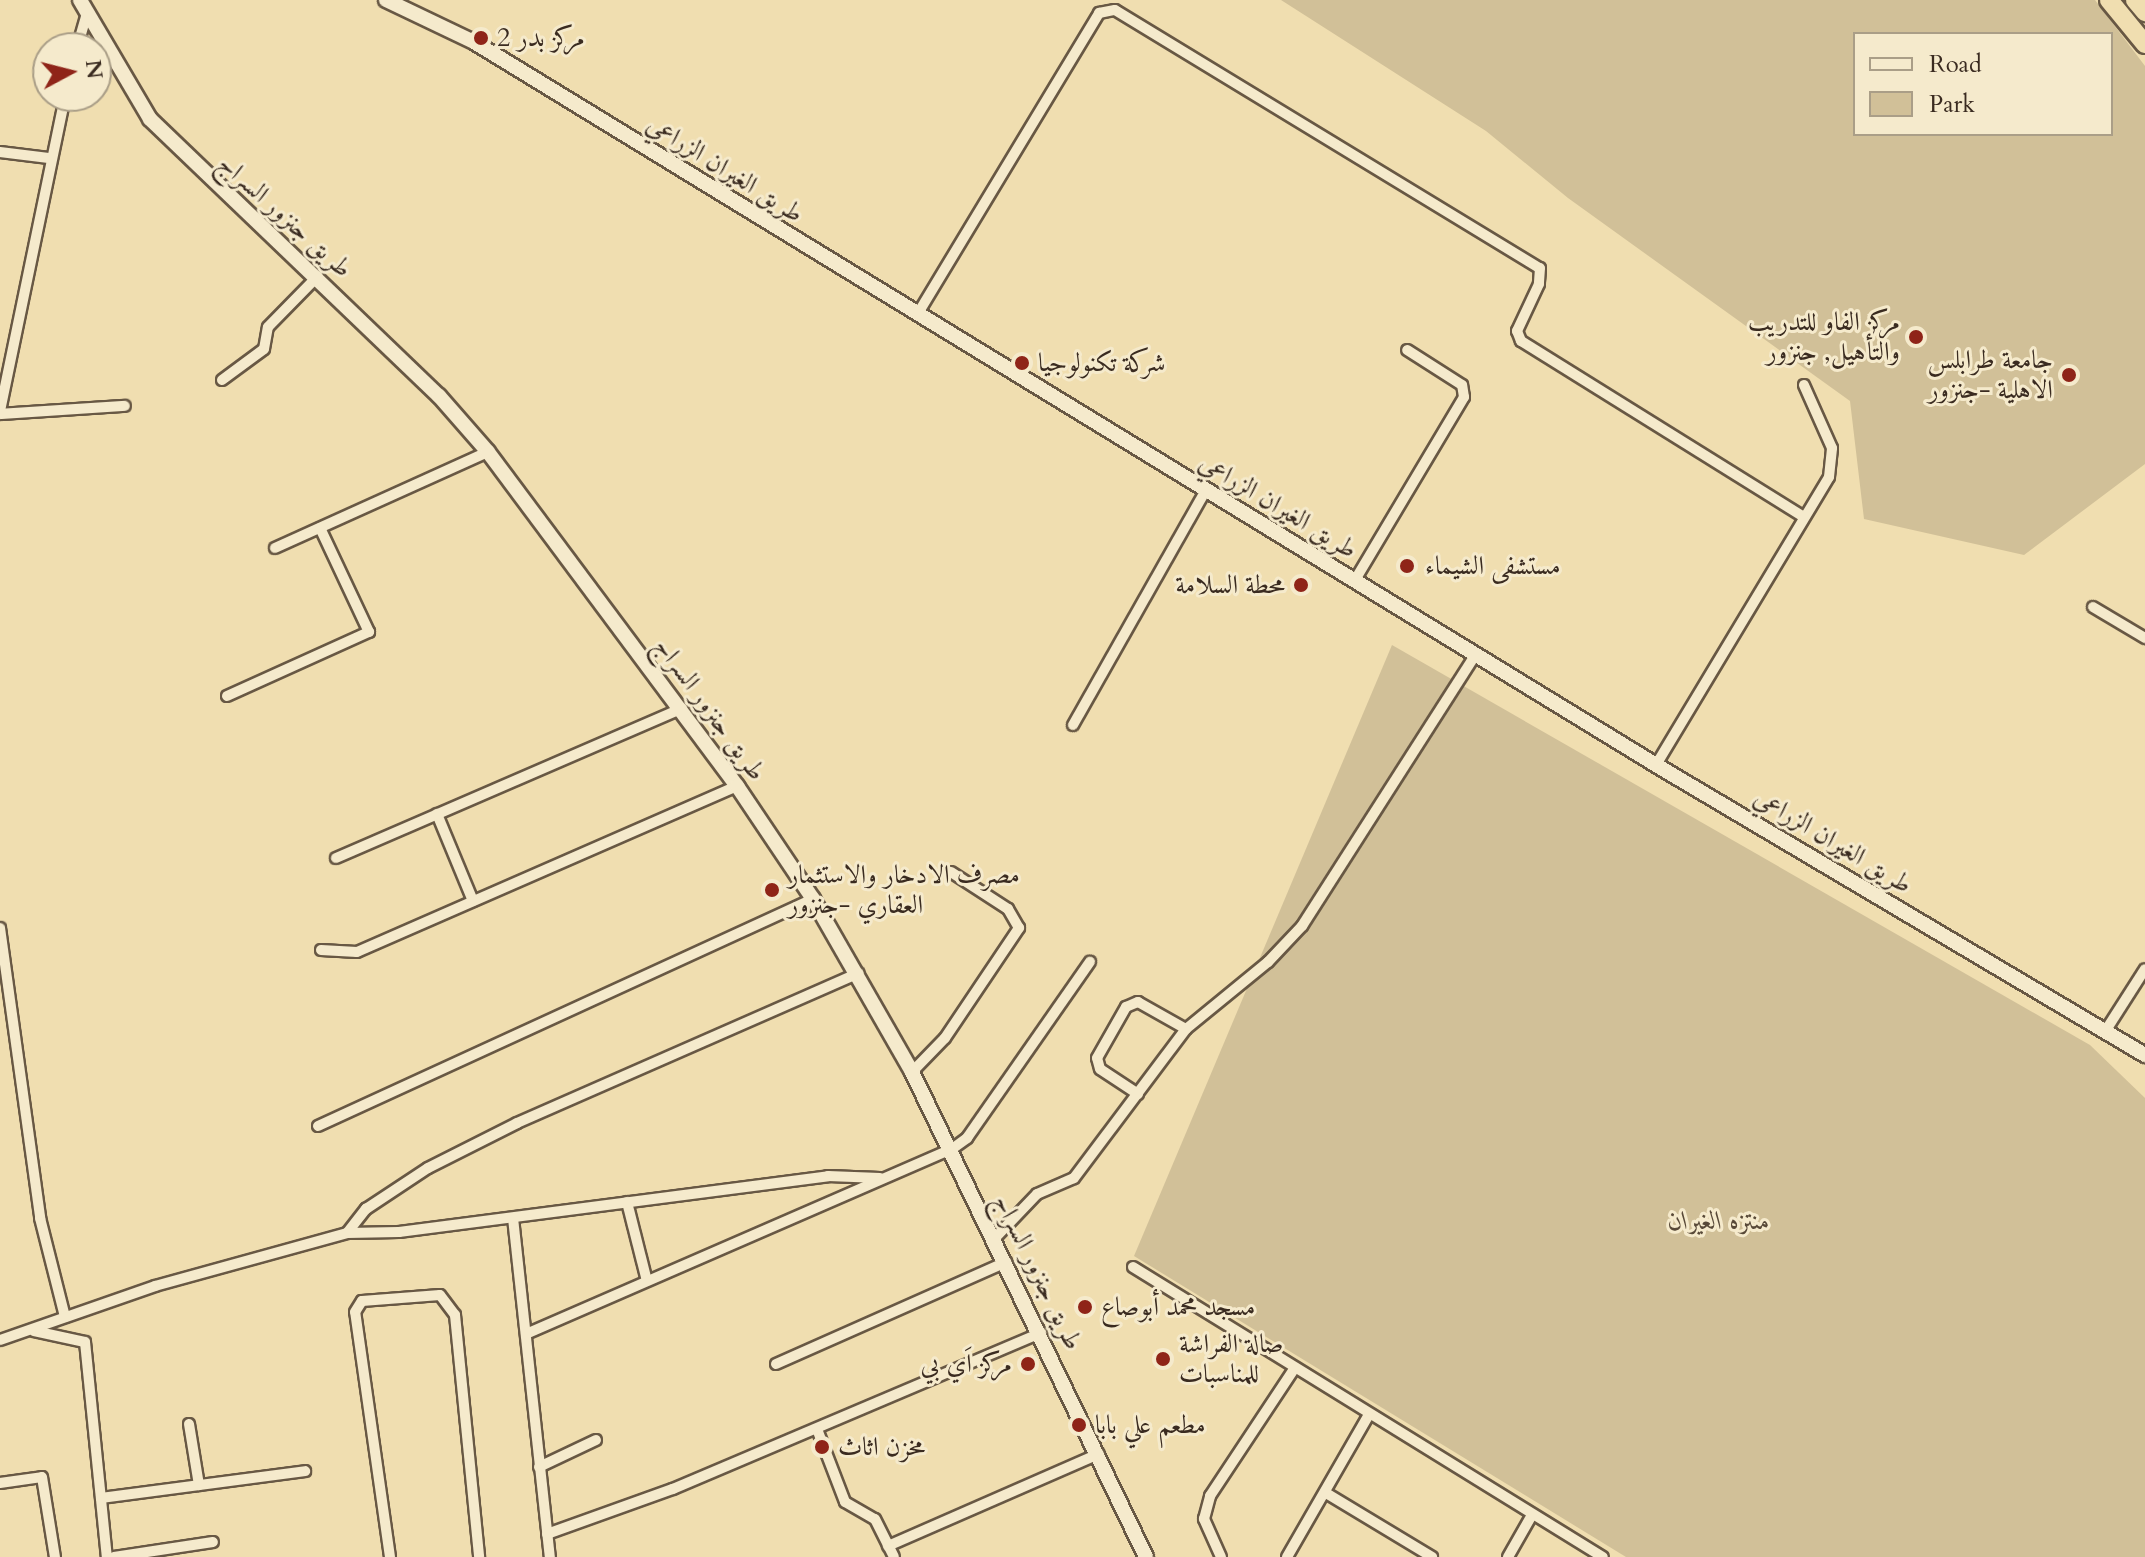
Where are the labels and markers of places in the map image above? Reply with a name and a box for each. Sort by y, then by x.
place label: مركز بدر 2 [497,22,585,54]
marker: مركز بدر 2 [472,29,490,47]
place label: مركز الفاو للتدريب والتأهيل, جنزور [1748,306,1900,368]
marker: مركز الفاو للتدريب والتأهيل, جنزور [1907,328,1925,346]
place label: جامعة طرابلس الاهلية -جنزور [1927,344,2053,406]
place label: شركة تكنولوجيا [1038,347,1165,379]
marker: شركة تكنولوجيا [1013,354,1031,372]
marker: جامعة طرابلس الاهلية -جنزور [2060,366,2078,384]
place label: مستشفى الشيماء [1425,550,1561,582]
marker: مستشفى الشيماء [1396,555,1418,577]
place label: محطة السلامة [1175,569,1285,601]
marker: محطة السلامة [1292,576,1310,594]
place label: مصرف الادخار والاستثمار العقاري -جنزور [788,859,1020,920]
marker: مصرف الادخار والاستثمار العقاري -جنزور [763,881,781,899]
place label: مسجد محمد أبوصاع [1101,1291,1255,1323]
marker: مسجد محمد أبوصاع [1076,1298,1094,1316]
place label: صالة الفراشة للمناسبات [1179,1328,1283,1390]
place label: مركز اَي بي [920,1348,1012,1380]
marker: صالة الفراشة للمناسبات [1154,1350,1172,1368]
marker: مركز اَي بي [1019,1355,1037,1373]
place label: مطعم علي بابا [1095,1409,1206,1441]
marker: مطعم علي بابا [1070,1416,1088,1434]
place label: مخزن اثاث [838,1431,925,1463]
marker: مخزن اثاث [813,1438,831,1456]

